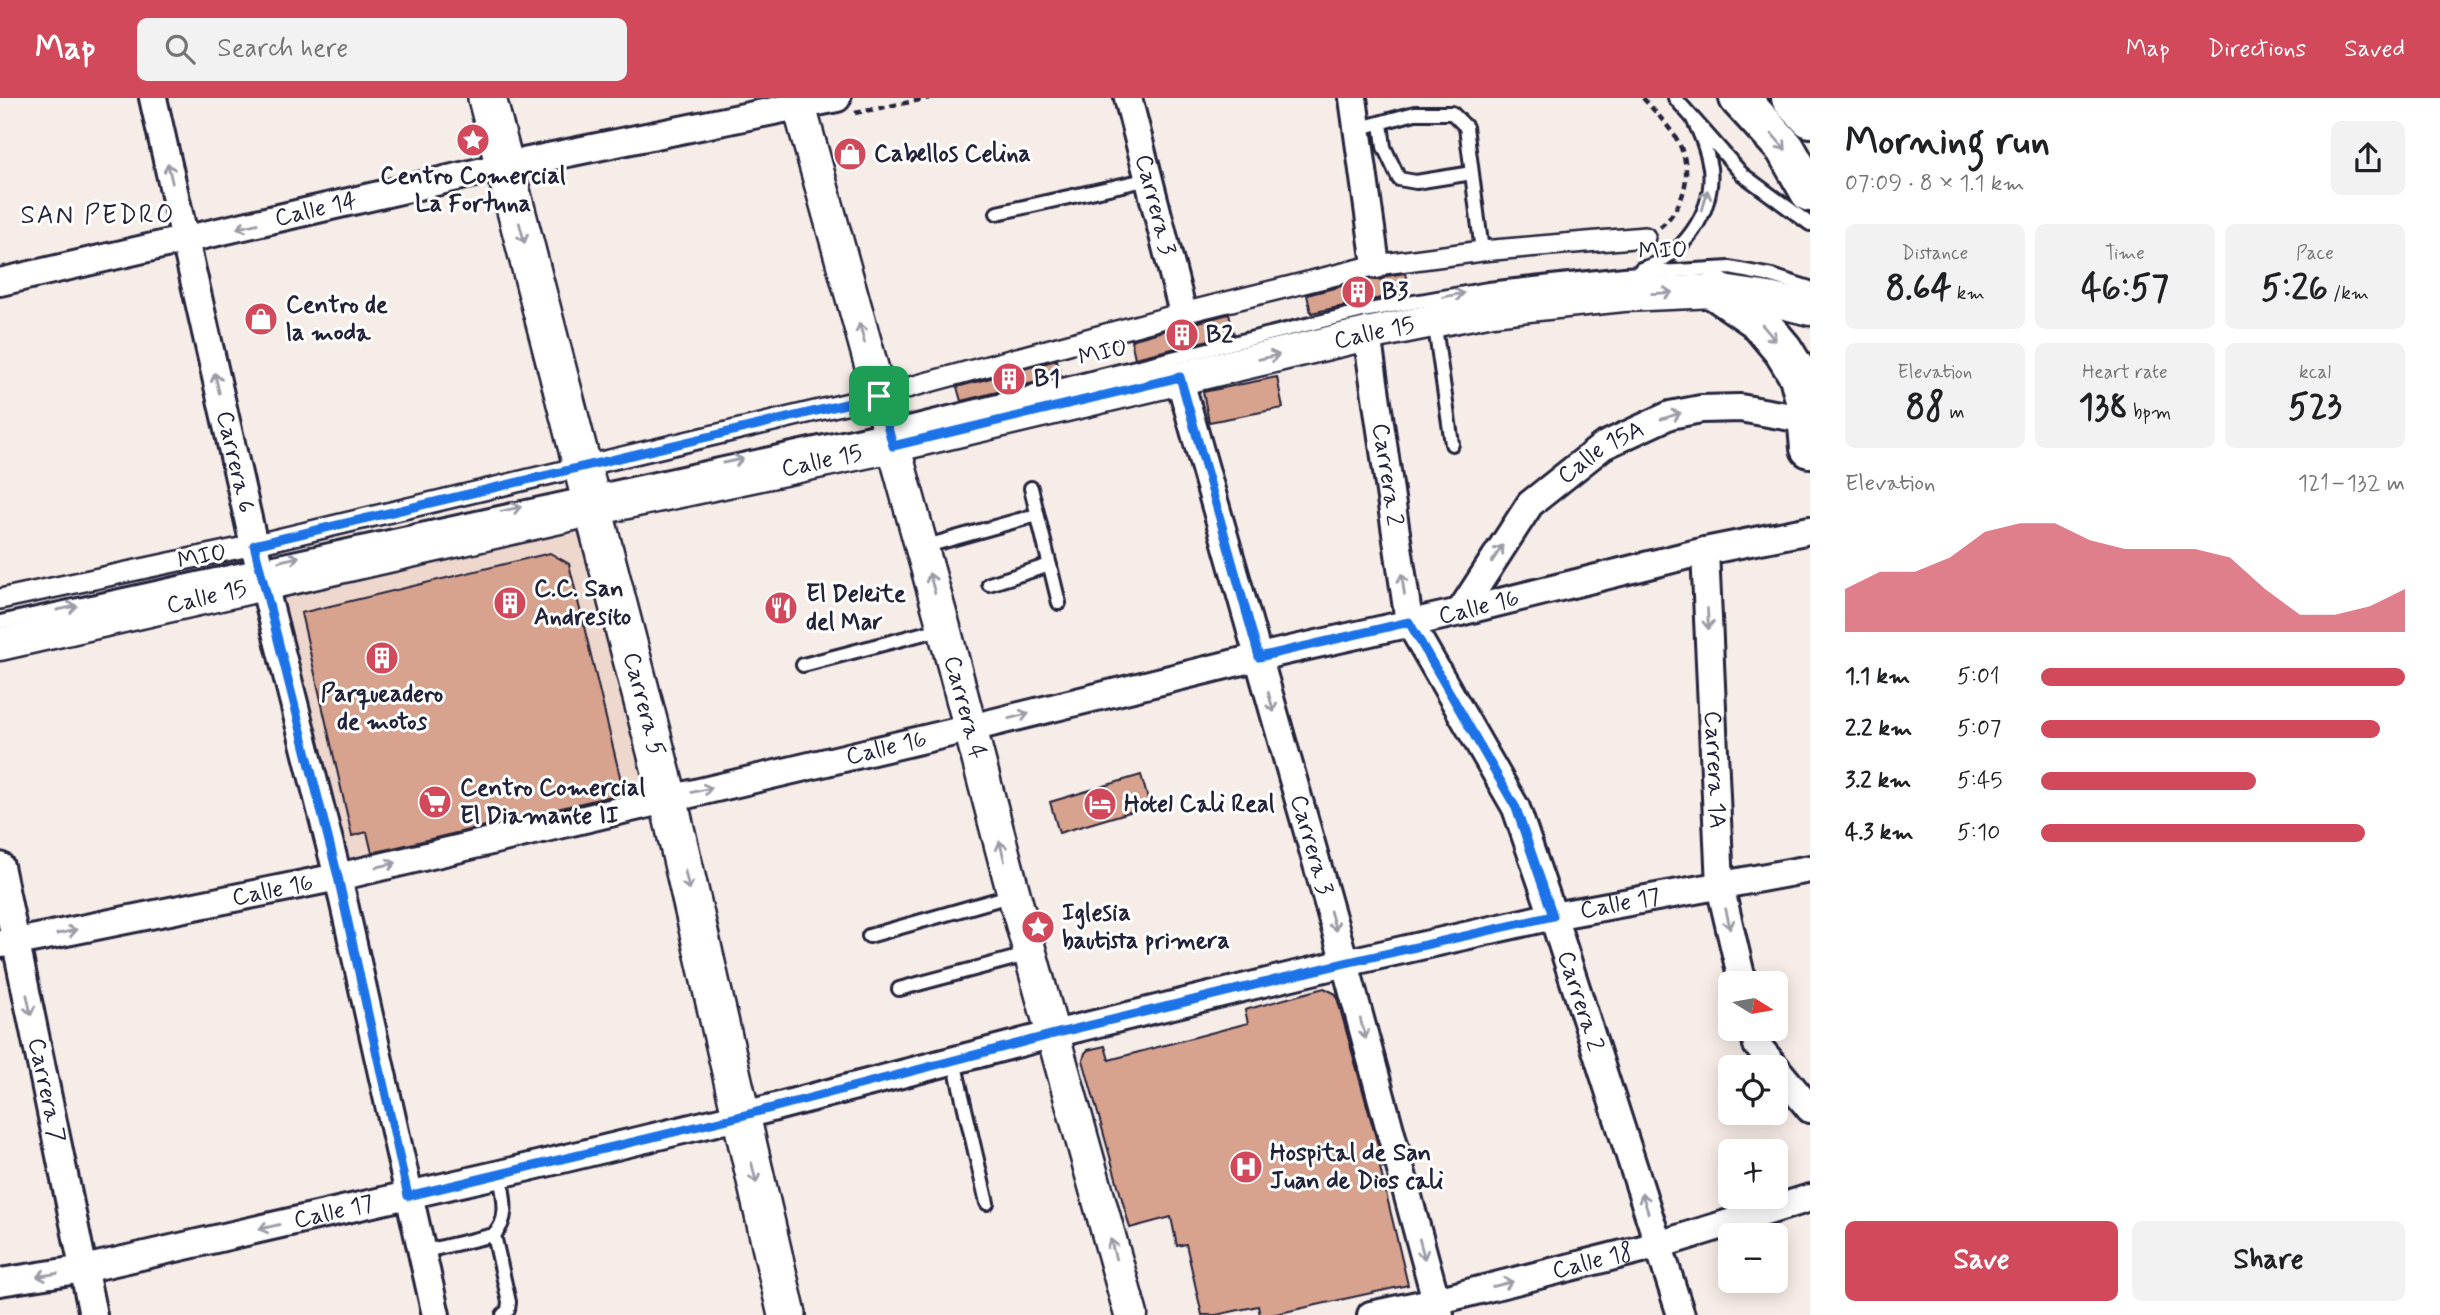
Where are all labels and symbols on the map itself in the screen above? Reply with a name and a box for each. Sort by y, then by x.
place icon: Centro Comercial La Fortuna [454,121,492,159]
one-way arrow [1771,133,1787,151]
shop icon: Cabellos Celina [831,135,869,173]
place label: Cabellos Celina [874,139,1031,170]
street label: Carrera 3 [1128,151,1183,258]
place label: Centro Comercial La Fortuna [380,161,566,220]
one-way arrow [162,162,176,185]
street label: Calle 14 [272,185,360,234]
one-way arrow [1699,190,1712,212]
district label: SAN PEDRO [20,199,176,233]
one-way arrow [236,219,259,233]
one-way arrow [516,221,529,244]
street label: MIO [1638,234,1688,268]
building icon: B3 [1339,273,1377,311]
place label: B3 [1382,277,1408,308]
one-way arrow [1650,287,1673,300]
one-way arrow [1442,288,1465,301]
place label: Centro de la moda [286,290,388,349]
shop icon: Centro de la moda [242,300,280,338]
street label: Calle 15 [1331,309,1417,357]
building icon: B2 [1163,316,1201,354]
place label: B2 [1206,320,1233,351]
one-way arrow [854,322,867,344]
one-way arrow [1761,324,1776,342]
street label: MIO [1075,332,1131,374]
one-way arrow [1257,349,1280,363]
building icon: B1 [990,360,1028,398]
place label: B1 [1034,364,1060,395]
pin [849,366,909,426]
one-way arrow [210,372,223,395]
street label: Carrera 6 [209,408,262,516]
one-way arrow [1659,409,1681,421]
street label: Calle 15A [1551,414,1649,491]
street label: Carrera 2 [1365,421,1410,528]
street label: Calle 15 [779,437,865,485]
one-way arrow [721,454,744,468]
one-way arrow [499,502,522,516]
street label: MIO [175,537,229,577]
one-way arrow [1491,545,1505,565]
one-way arrow [277,552,300,566]
one-way arrow [924,572,937,594]
street label: Calle 15 [164,573,250,621]
place label: C.C. San Andresito [534,574,631,633]
one-way arrow [1396,574,1409,596]
place label: El Deleite del Mar [806,579,906,638]
street label: Calle 16 [1436,582,1522,632]
building icon: C.C. San Andresito [491,584,529,622]
restaurant icon: El Deleite del Mar [762,589,800,627]
one-way arrow [55,601,78,614]
one-way arrow [1702,608,1715,631]
building icon: Parqueadero de motos [363,639,401,677]
street label: Carrera 5 [615,649,672,759]
street label: Carrera 4 [936,652,993,762]
place label: Parqueadero de motos [321,679,443,738]
one-way arrow [1266,691,1279,713]
one-way arrow [1007,709,1030,722]
street label: Carrera 1A [1697,710,1733,829]
street label: Calle 16 [843,723,930,772]
place label: Centro Comercial El Diamante II [460,773,645,832]
supermarket icon: Centro Comercial El Diamante II [416,783,454,821]
one-way arrow [691,783,713,796]
hotel icon: Hotel Cali Real [1081,785,1119,823]
place label: Hotel Cali Real [1124,789,1275,820]
street label: Carrera 3 [1283,791,1340,898]
one-way arrow [995,840,1008,862]
one-way arrow [374,858,397,872]
street label: Calle 16 [229,867,316,914]
one-way arrow [681,868,694,891]
street label: Calle 17 [1577,881,1663,926]
place label: Iglesia bautista primera [1062,898,1230,957]
one-way arrow [1722,907,1735,930]
place icon: Iglesia bautista primera [1019,908,1057,946]
one-way arrow [1328,909,1341,931]
one-way arrow [55,925,78,938]
street label: Carrera 2 [1550,947,1611,1055]
north arrow [1718,971,1788,1041]
one-way arrow [23,993,37,1016]
one-way arrow [1357,1017,1370,1040]
street label: Carrera 7 [20,1035,72,1145]
place label: Hospital de San Juan de Dios cali [1270,1138,1443,1197]
hospital icon: Hospital de San Juan de Dios cali [1227,1148,1265,1186]
one-way arrow [748,1161,762,1184]
street label: Calle 17 [291,1188,376,1236]
one-way arrow [1638,1193,1650,1215]
one-way arrow [258,1221,281,1234]
street label: Calle 18 [1549,1236,1636,1287]
one-way arrow [1417,1237,1430,1259]
one-way arrow [1106,1238,1119,1261]
one-way arrow [36,1269,59,1282]
one-way arrow [1491,1277,1514,1290]

